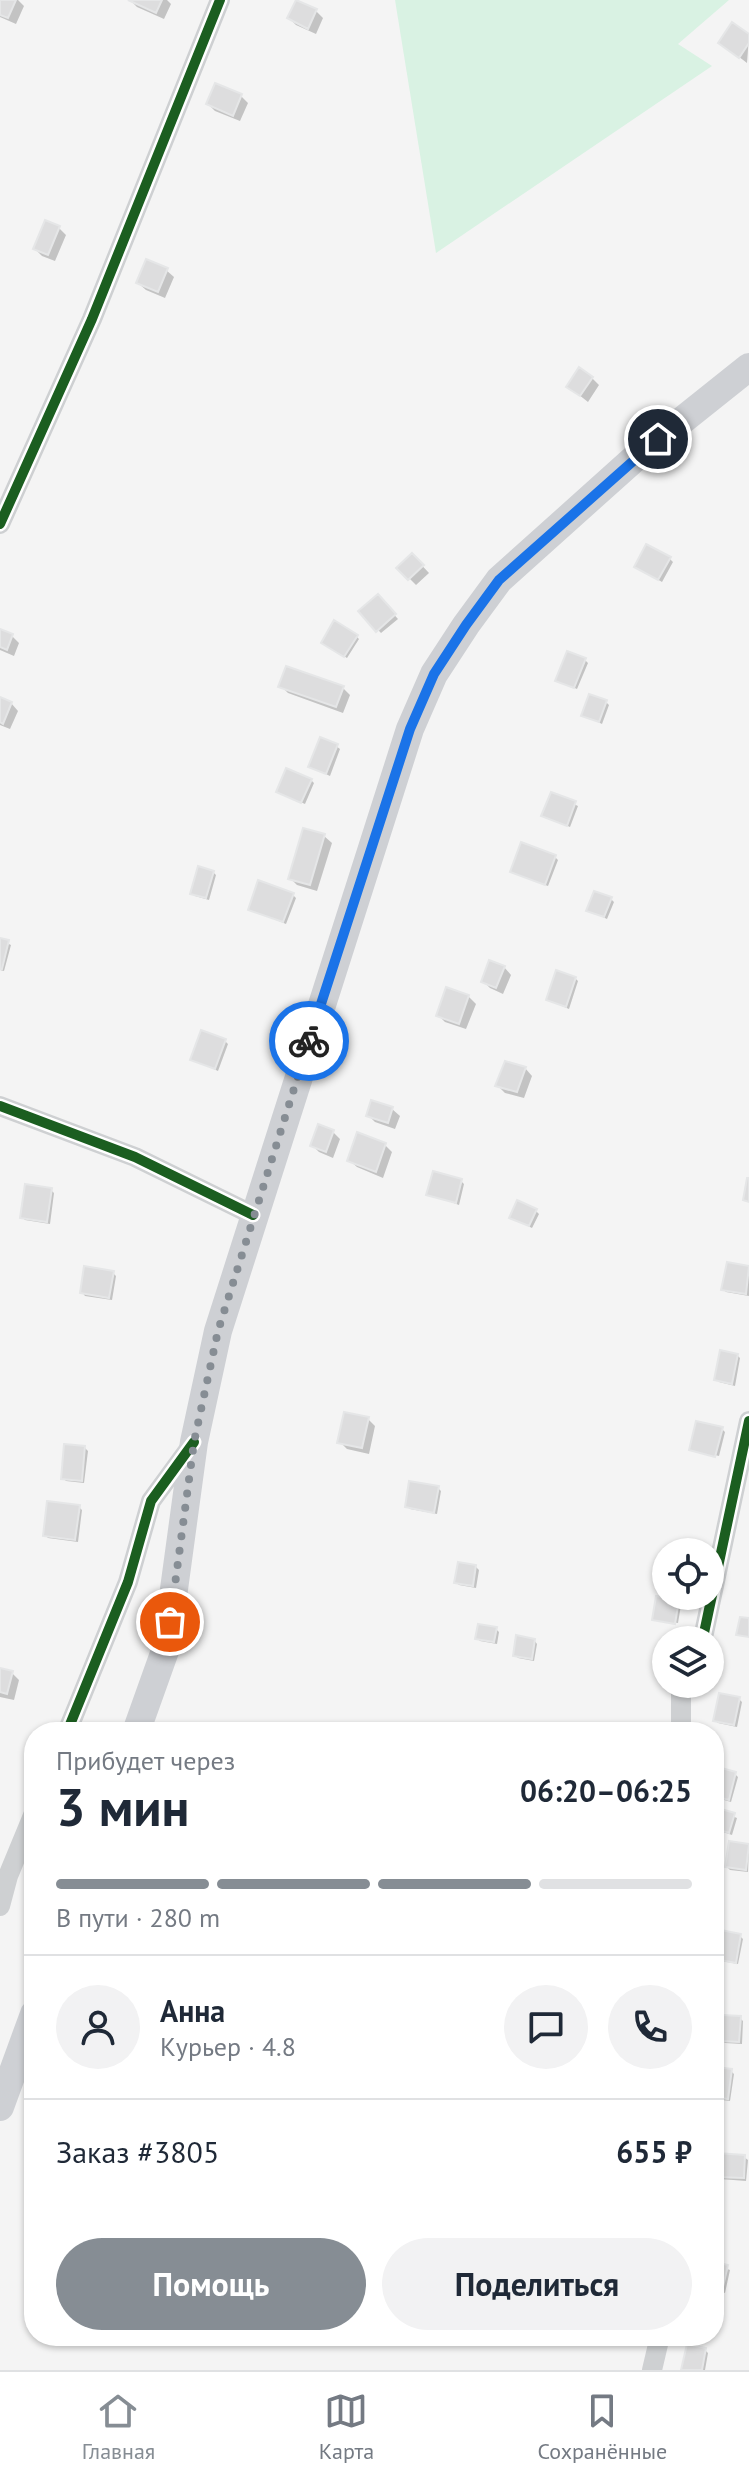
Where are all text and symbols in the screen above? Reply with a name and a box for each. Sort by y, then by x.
pin [624,405,692,473]
icon: home [636,417,680,461]
courier [269,1001,349,1081]
icon: bike [287,1019,331,1063]
map controls [652,1538,724,1698]
button: locate [652,1538,724,1610]
pin [136,1588,204,1656]
icon: bag [148,1600,192,1644]
button: layers [652,1626,724,1698]
text: Прибудет через [56,1744,235,1777]
text: 06:20–06:25 [520,1771,692,1810]
text: 3 мин [56,1773,190,1840]
text: В пути · 280 m [56,1901,220,1934]
button: person [56,1985,140,2069]
button: chat [504,1985,588,2069]
button: phone [608,1985,692,2069]
text: Анна [160,1991,225,2030]
text: Курьер · 4.8 [160,2030,296,2063]
text: Заказ #3805 [56,2132,219,2171]
text: 655 ₽ [616,2132,692,2171]
button: Помощь [56,2238,366,2330]
button: Поделиться [382,2238,692,2330]
tab: Главная [82,2389,155,2465]
tab: Карта [319,2389,374,2465]
tab: Сохранённые [538,2389,667,2465]

